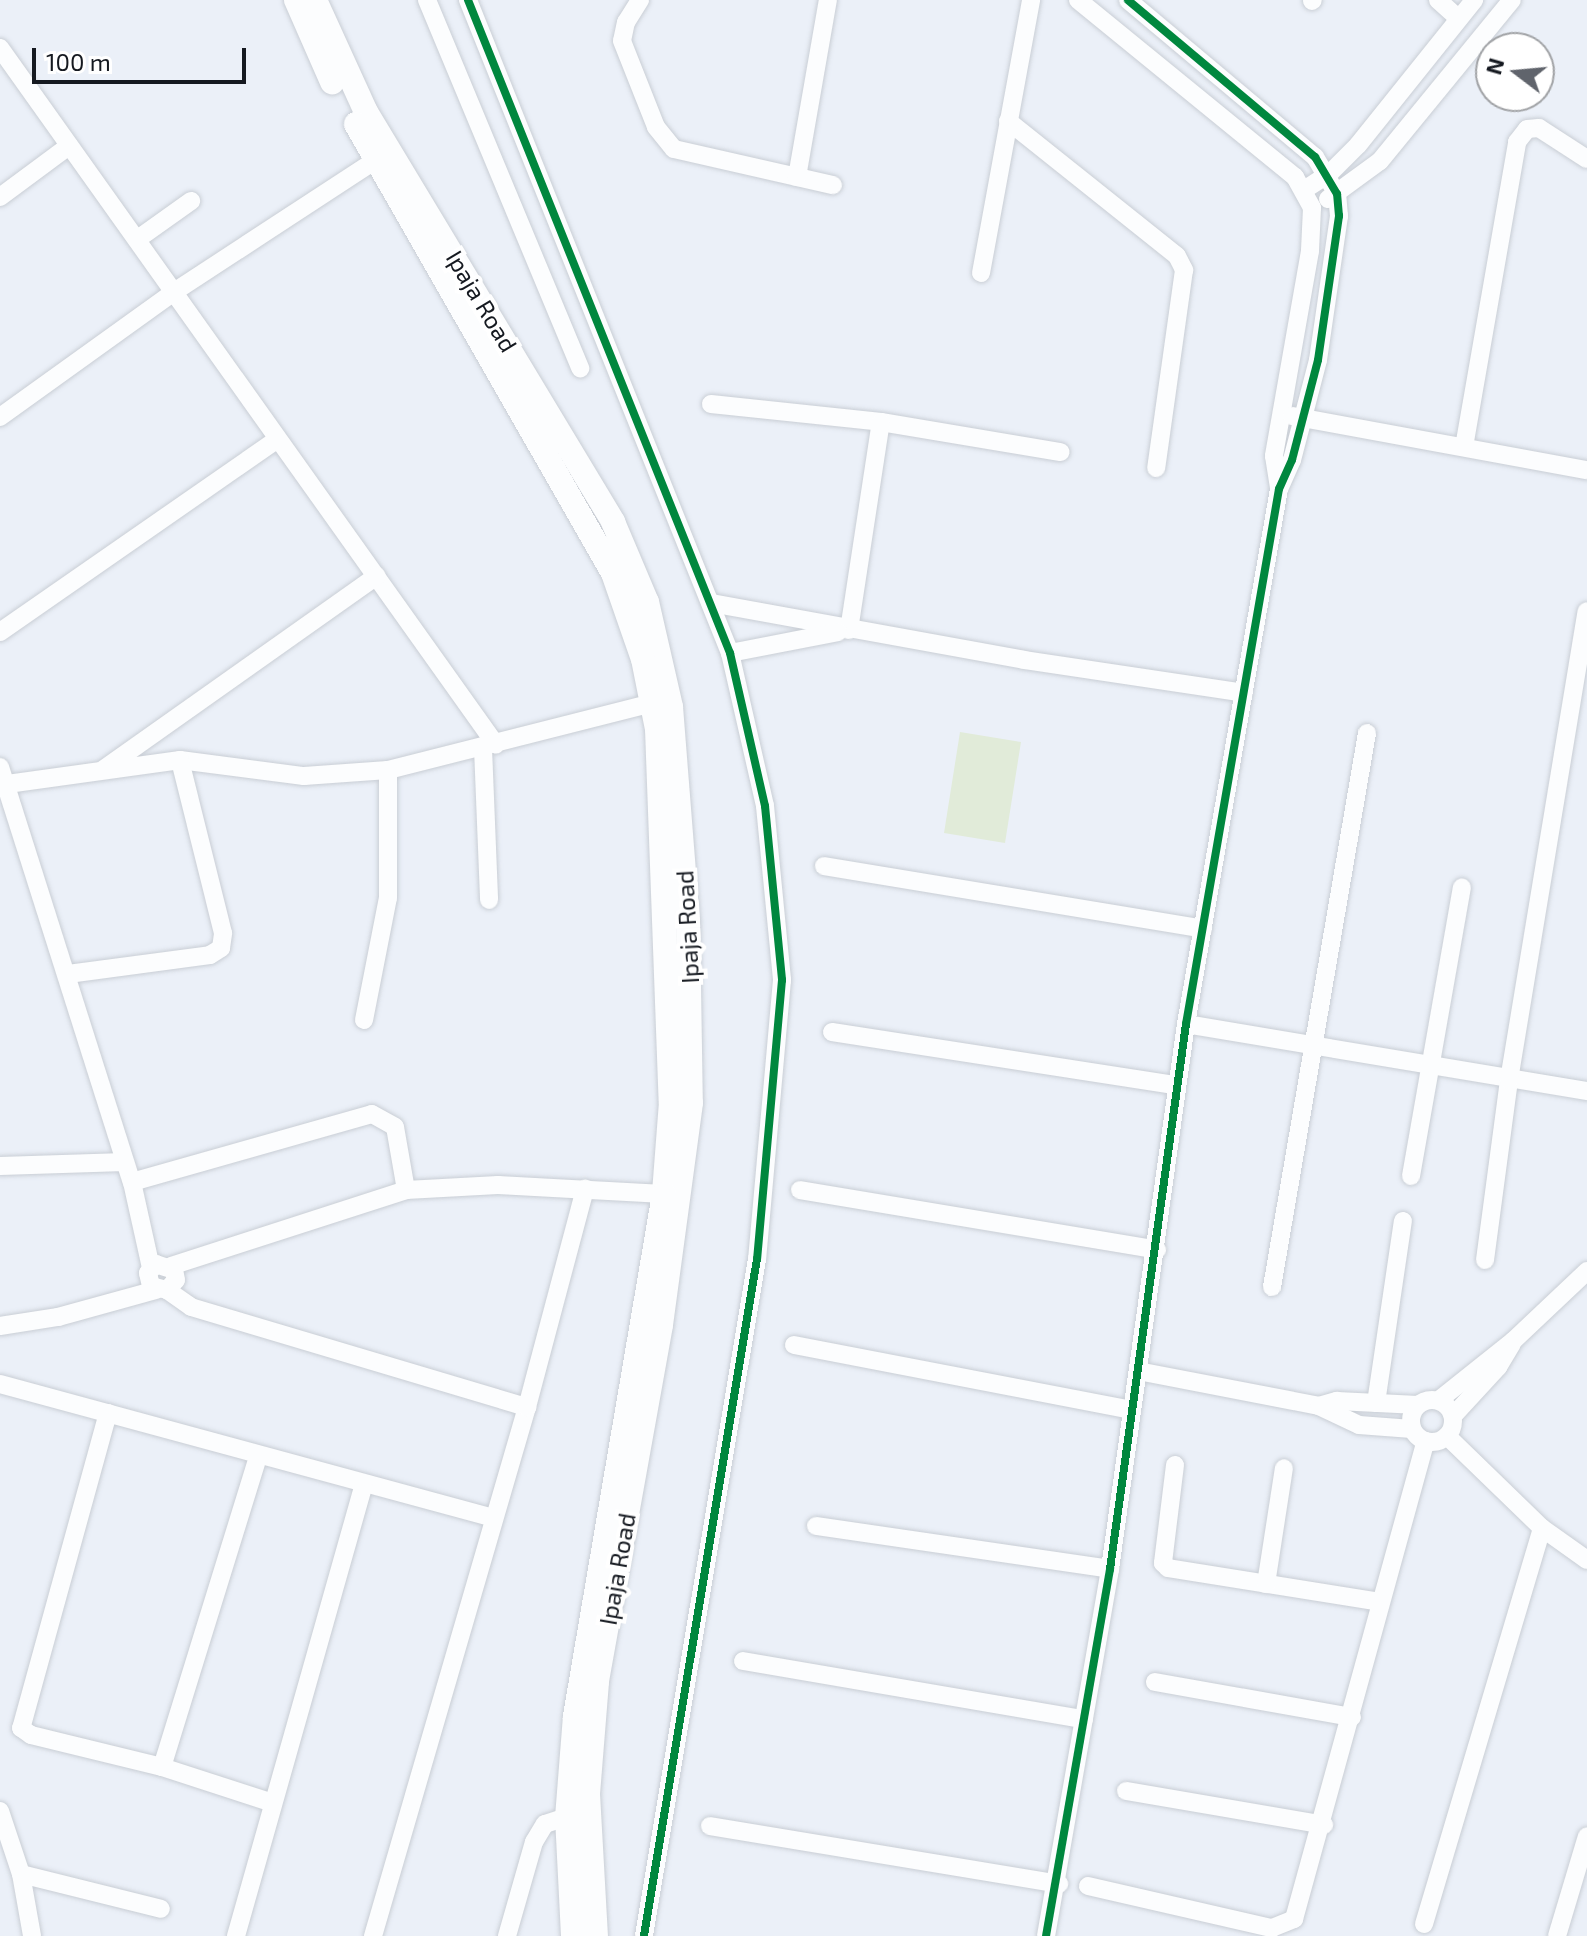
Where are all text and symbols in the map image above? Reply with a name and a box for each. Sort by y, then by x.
scale bar [36,32,250,82]
north arrow [1475,32,1555,112]
text: 100 m [46,47,111,76]
text: N [1479,55,1509,77]
street label: Ipaja Road [441,245,523,357]
street label: Ipaja Road [670,870,704,984]
street label: Ipaja Road [593,1511,641,1627]

